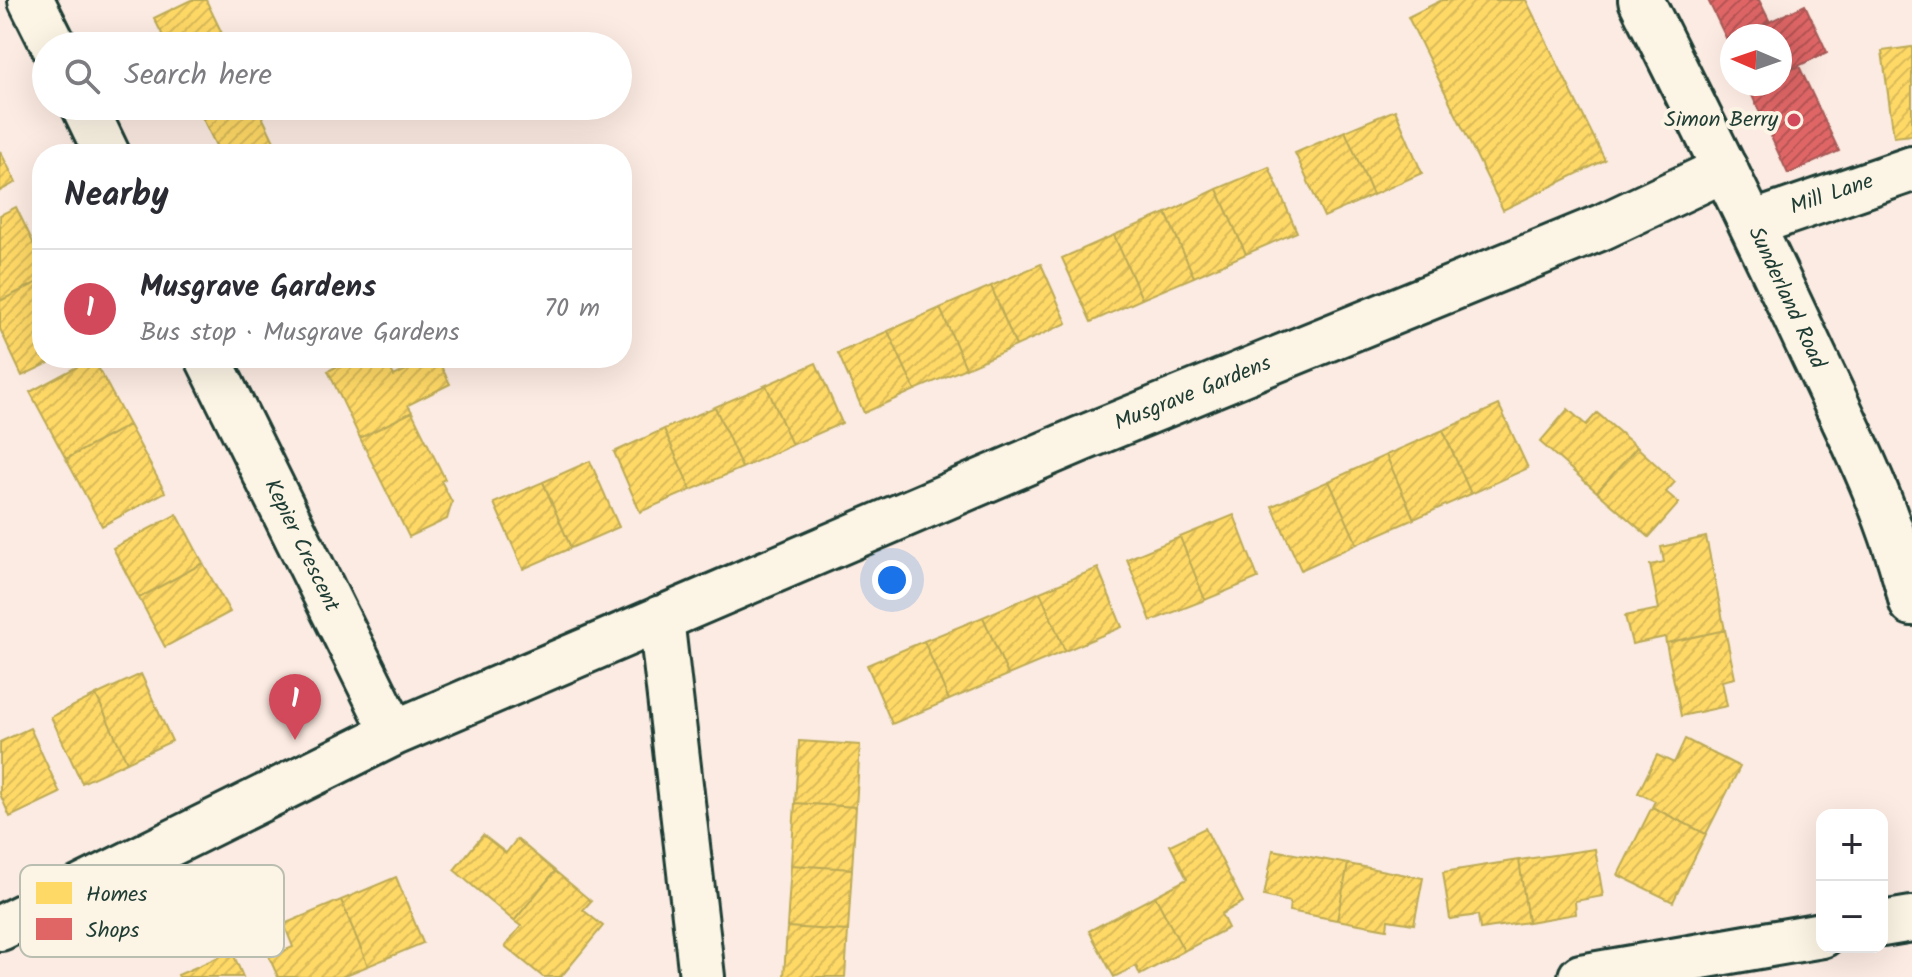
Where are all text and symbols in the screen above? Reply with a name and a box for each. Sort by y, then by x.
north arrow [1720,24,1792,96]
search box [32,32,632,120]
text: Search here [124,52,272,100]
icon: search [60,54,104,98]
place label: Simon Berry [1664,103,1779,138]
marker: Simon Berry [1785,111,1803,129]
street label: Mill Lane [1786,164,1879,226]
text: Nearby [64,169,169,223]
street label: Sunderland Road [1738,221,1835,376]
text: Musgrave Gardens [140,264,376,312]
text: 1 [86,288,94,330]
text: 70 m [544,288,600,330]
text: Bus stop · Musgrave Gardens [140,312,460,354]
street label: Musgrave Gardens [1109,346,1277,441]
street label: Kepier Crescent [254,473,349,619]
your location [872,560,912,600]
pin: 1 [269,674,321,740]
map controls [1816,809,1888,953]
button: + [1816,809,1888,881]
legend [20,865,284,957]
text: Homes [86,878,148,913]
button: − [1816,881,1888,953]
text: Shops [86,914,140,949]

